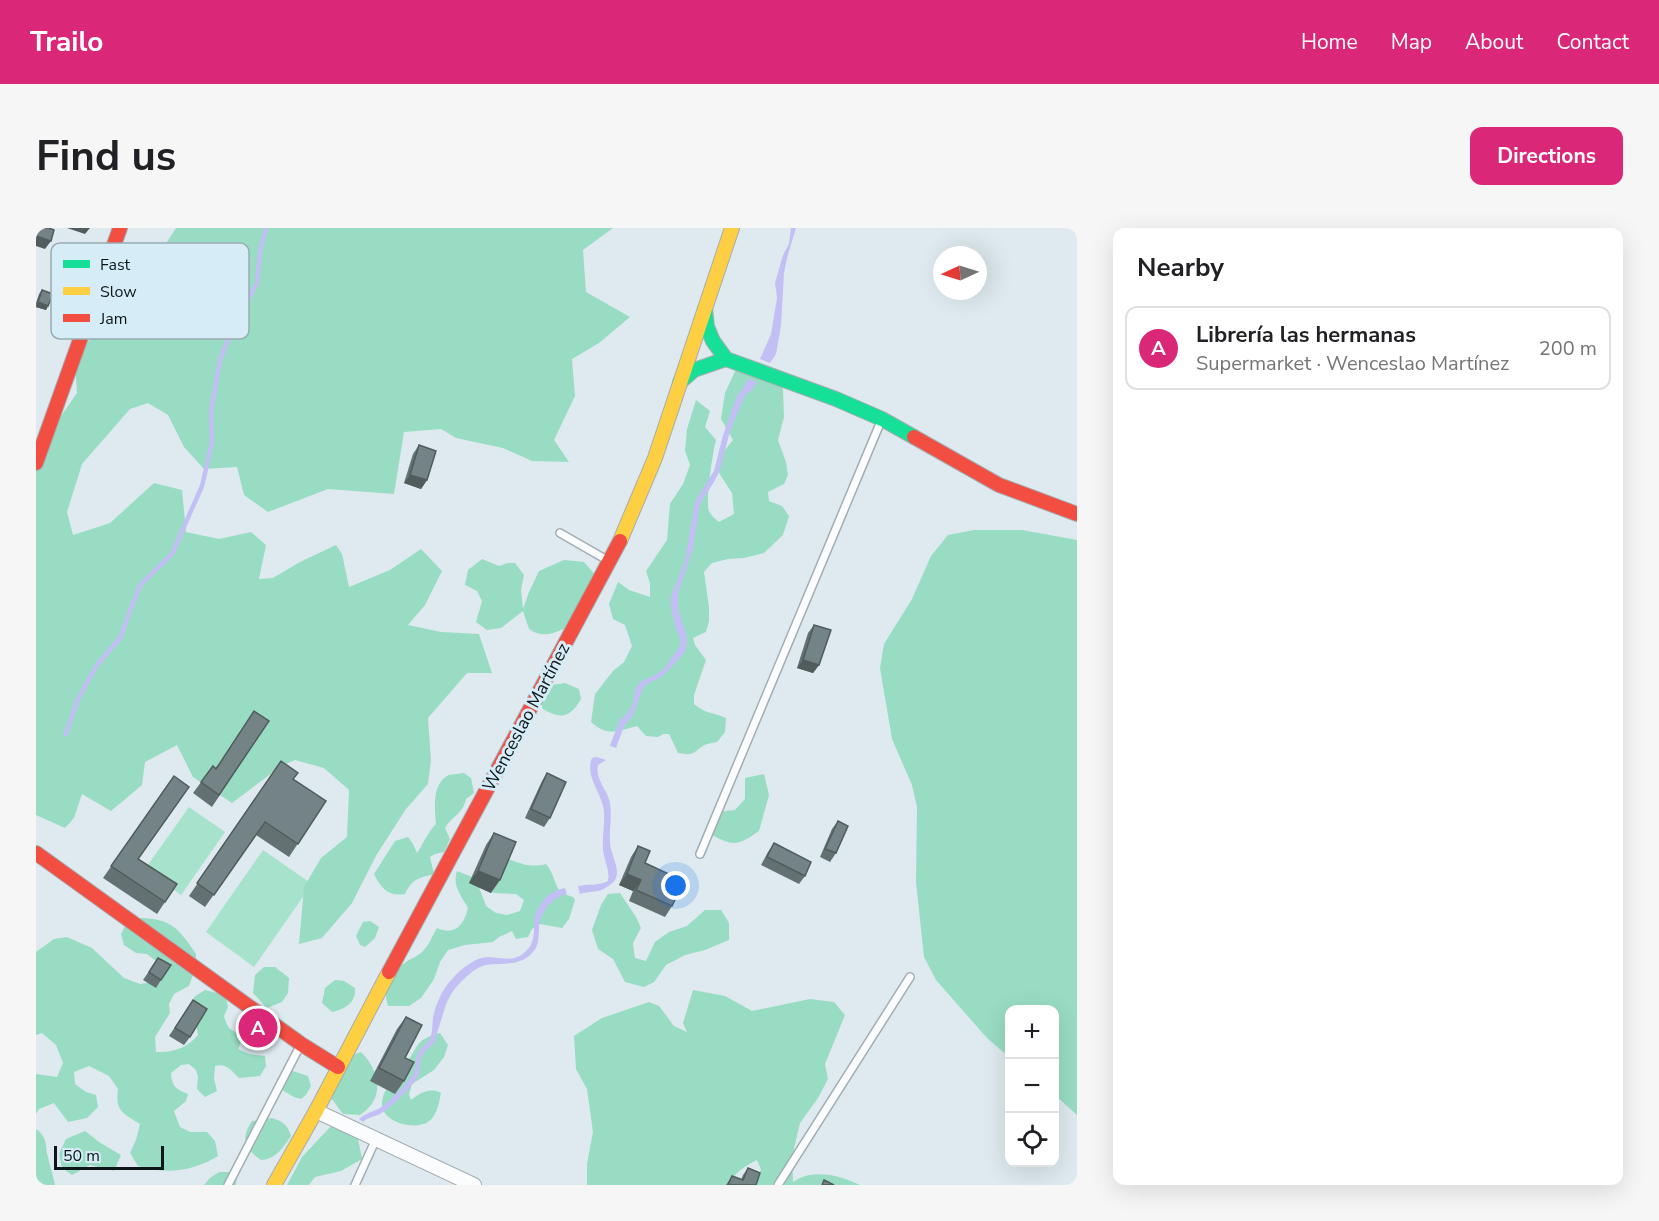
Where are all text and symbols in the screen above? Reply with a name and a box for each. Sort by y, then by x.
text: Trailo [30,23,103,61]
text: Home [1301,28,1358,56]
text: Map [1391,28,1432,56]
text: About [1465,28,1523,56]
text: Contact [1556,28,1629,56]
button: Directions [1470,127,1623,185]
text: Find us [36,128,176,185]
legend [51,243,249,339]
north arrow [933,246,987,300]
text: Nearby [1137,250,1224,285]
text: Fast [100,254,131,276]
text: Slow [100,281,137,303]
text: Jam [99,308,127,330]
text: Librería las hermanas [1196,320,1416,350]
text: A [1151,335,1166,362]
text: 200 m [1539,335,1597,362]
text: Supermarket · Wenceslao Martínez [1196,350,1509,377]
street label: Wenceslao Martínez [477,639,575,795]
your location [661,871,690,900]
map controls [1005,1005,1059,1167]
button: + [1005,1005,1059,1059]
pin: A [238,1006,278,1050]
button: − [1005,1059,1059,1113]
button: locate [1005,1113,1059,1167]
scale bar [54,1143,164,1170]
text: 50 m [63,1145,100,1167]

